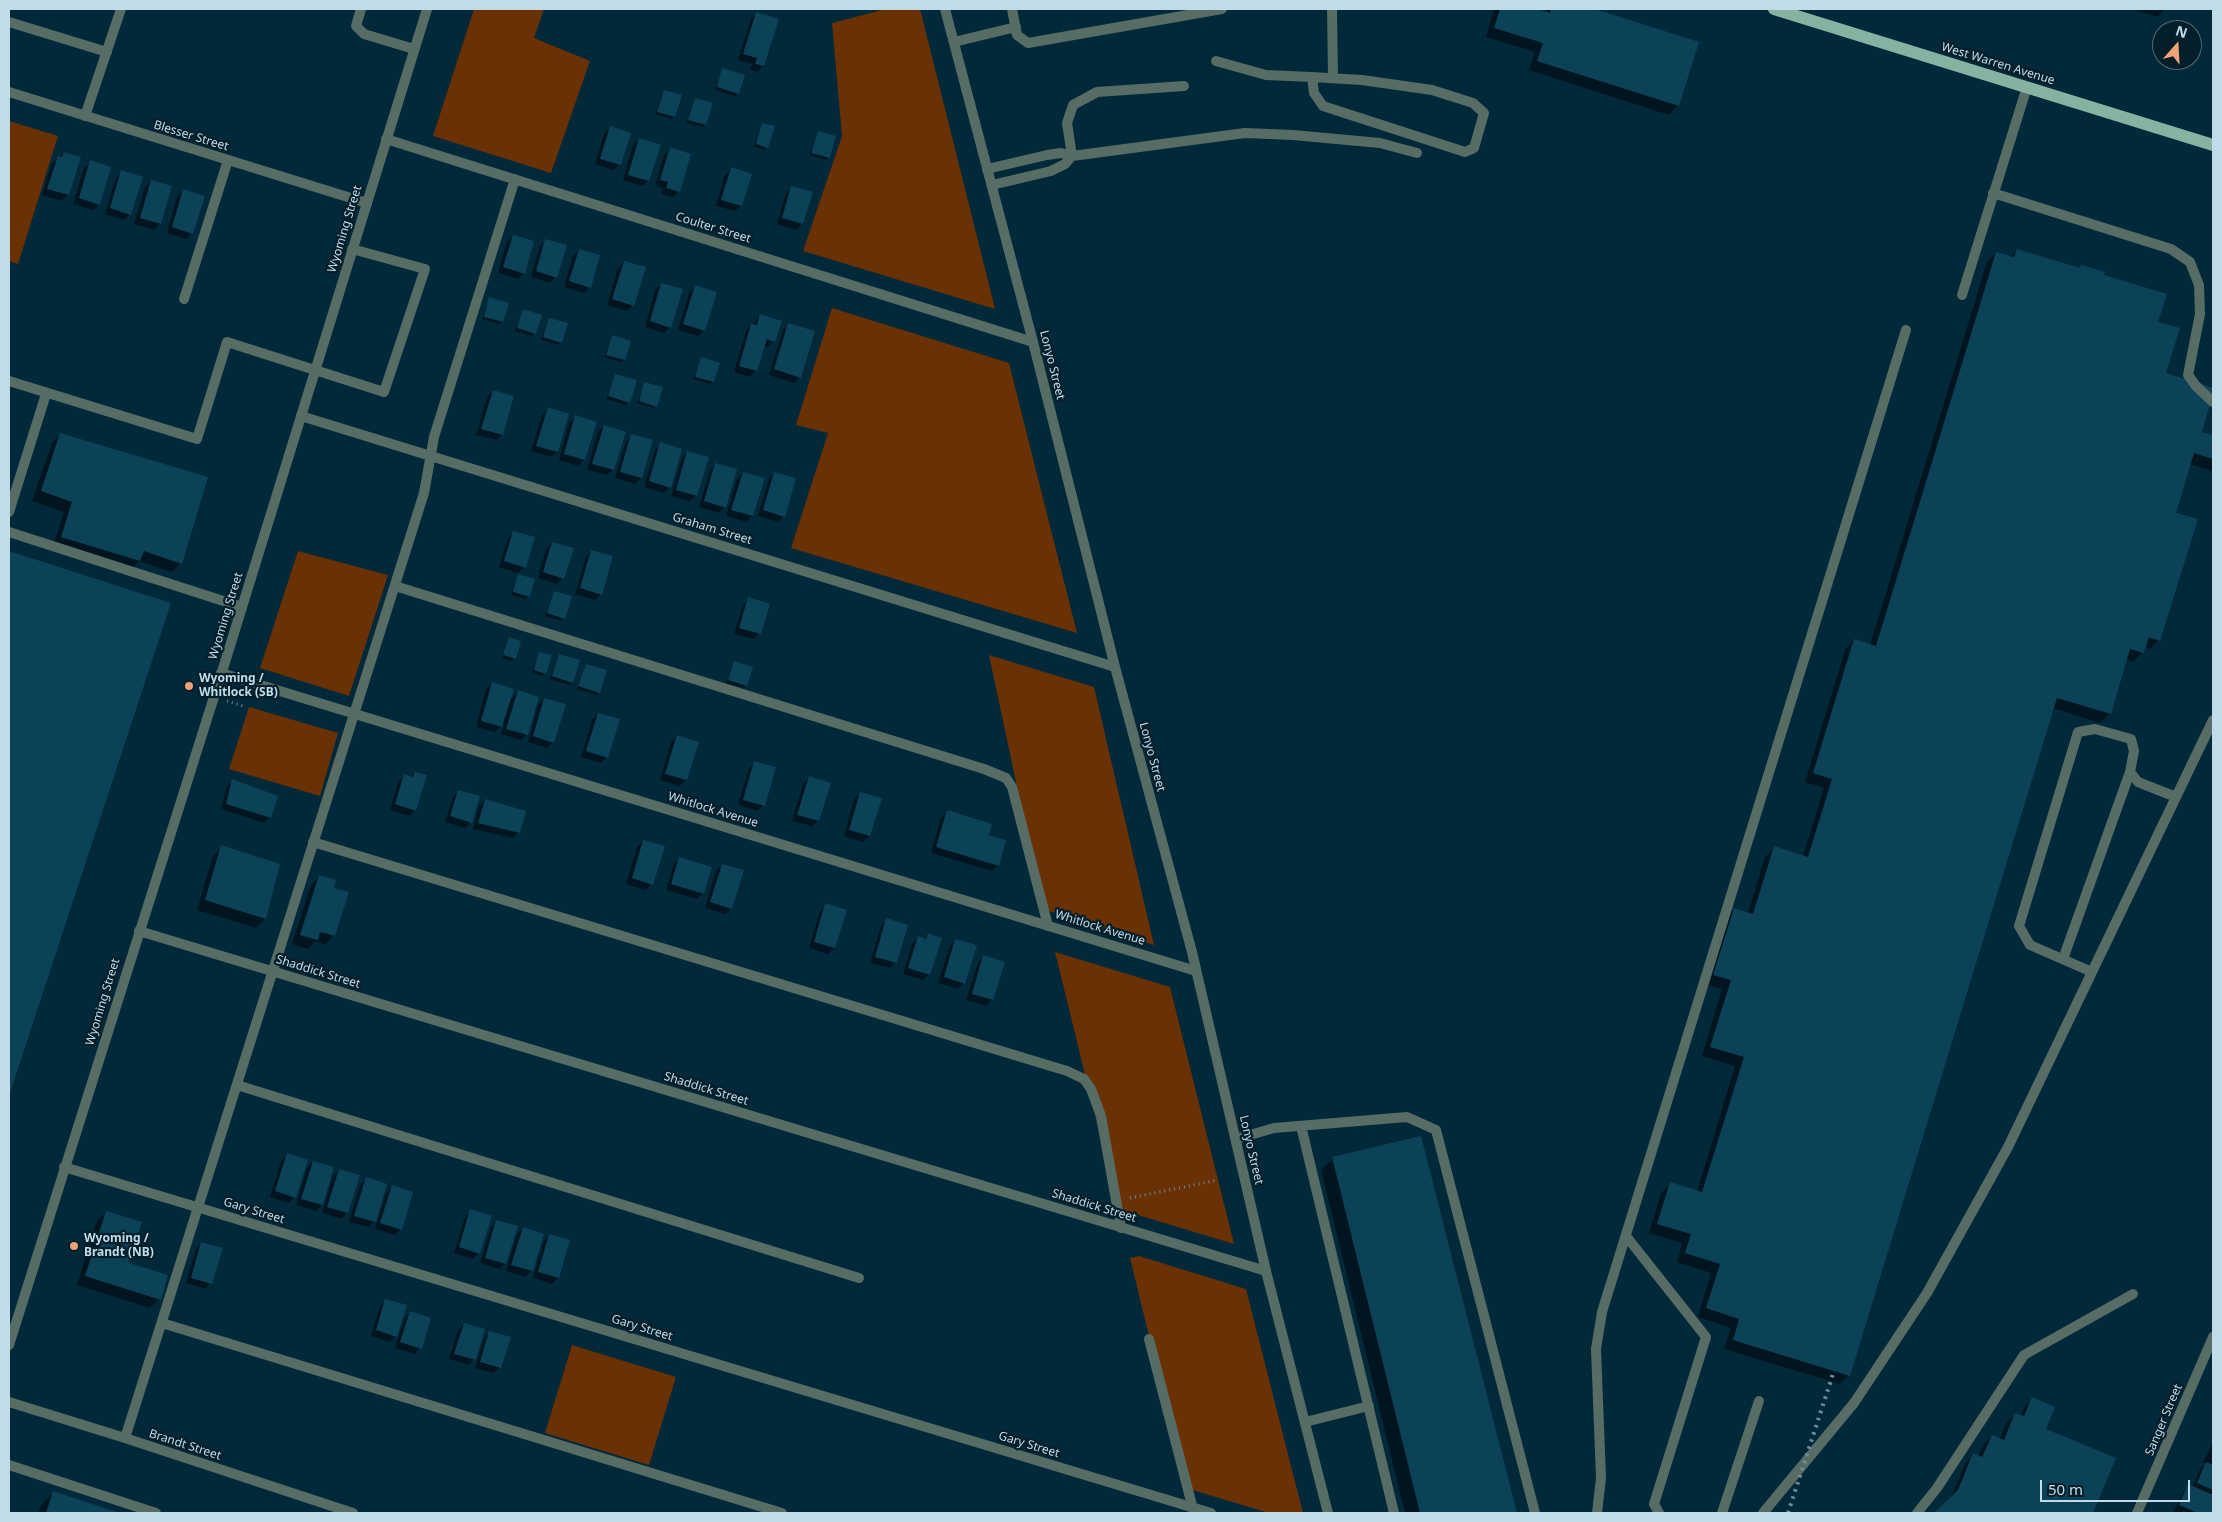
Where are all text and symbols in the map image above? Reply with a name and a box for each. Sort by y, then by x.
north arrow [2152,20,2202,70]
text: N [2173,20,2190,42]
street label: West Warren Avenue [1940,40,2056,88]
street label: Blesser Street [152,118,230,154]
street label: Wyoming Street [325,184,365,274]
street label: Coulter Street [674,210,752,246]
street label: Lonyo Street [1036,329,1068,401]
street label: Graham Street [671,510,753,548]
street label: Wyoming Street [206,571,246,661]
place label: Wyoming / Whitlock (SB) [199,672,278,700]
marker: Wyoming / Whitlock (SB) [183,680,195,692]
street label: Lonyo Street [1136,721,1168,793]
street label: Whitlock Avenue [666,789,760,831]
street label: Whitlock Avenue [1053,907,1147,949]
street label: Shaddick Street [274,952,362,992]
street label: Wyoming Street [83,957,123,1047]
street label: Shaddick Street [662,1069,750,1109]
street label: Lonyo Street [1236,1114,1266,1186]
street label: Shaddick Street [1050,1186,1138,1226]
street label: Gary Street [222,1195,286,1227]
place label: Wyoming / Brandt (NB) [84,1232,154,1260]
marker: Wyoming / Brandt (NB) [68,1240,80,1252]
street label: Gary Street [610,1312,674,1344]
street label: Sanger Street [2142,1382,2186,1458]
street label: Brandt Street [147,1427,223,1463]
street label: Gary Street [997,1429,1061,1461]
scale bar [2042,1470,2192,1502]
text: 50 m [2048,1479,2083,1499]

